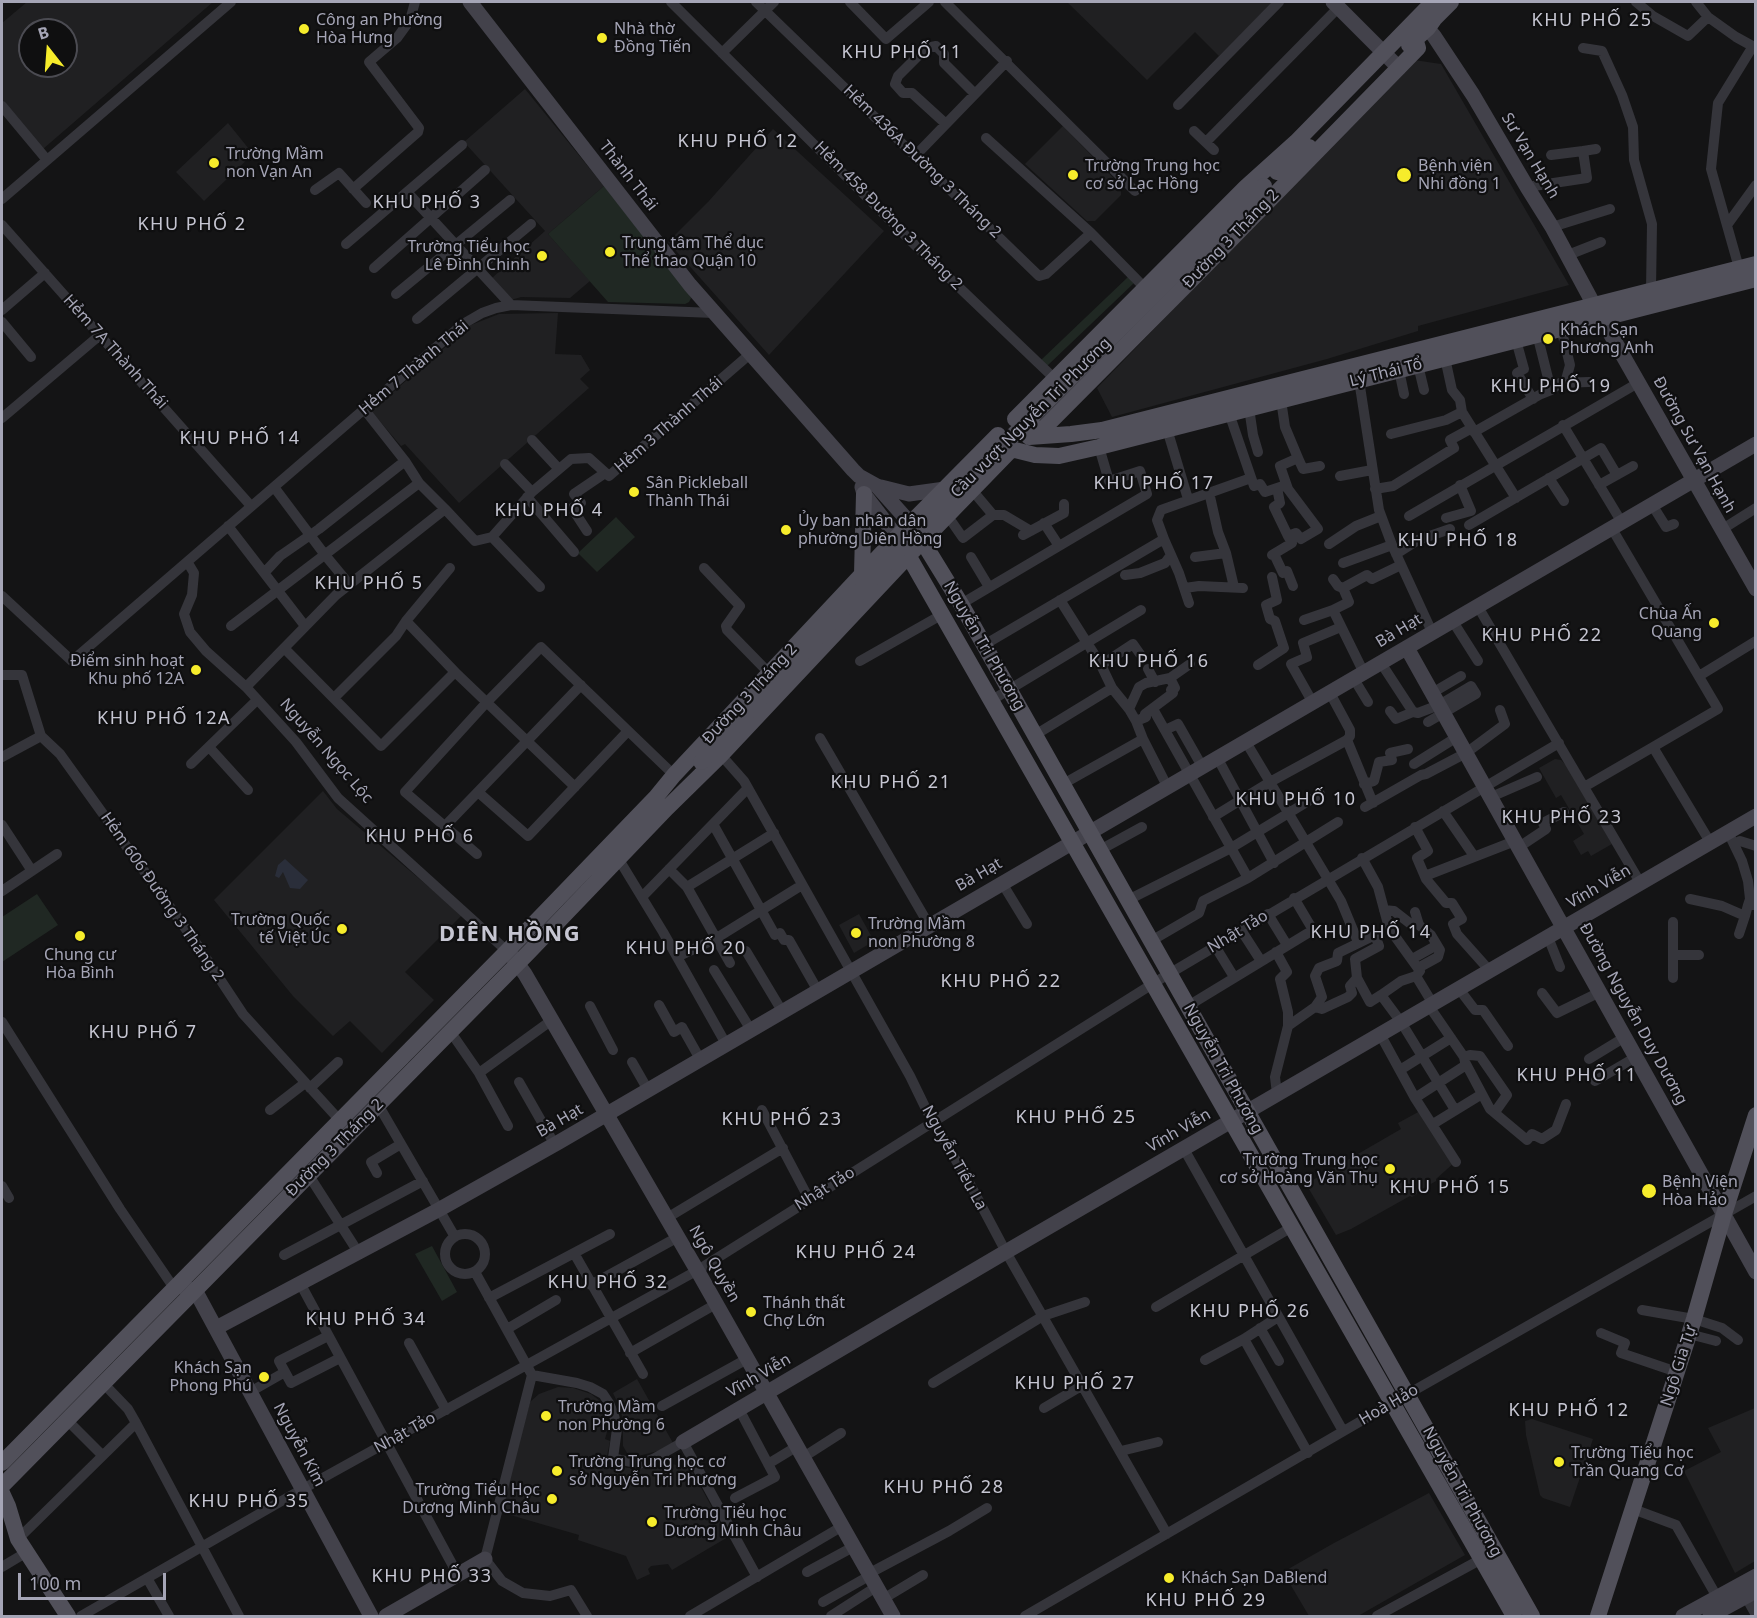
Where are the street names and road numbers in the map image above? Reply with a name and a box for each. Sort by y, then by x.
street label: Hẻm 436A Đường 3 Tháng 2 [839,81,1005,243]
street label: Sư Vạn Hạnh [1497,110,1563,202]
street label: Thành Thái [595,137,661,215]
street label: Hẻm 458 Đường 3 Tháng 2 [810,138,966,294]
street label: Đường 3 Tháng 2 [1179,185,1283,293]
street label: Hẻm 7A Thành Thái [59,291,171,413]
street label: Hẻm 7 Thành Thái [355,317,473,419]
street label: Cầu vượt Nguyễn Tri Phương [947,334,1115,502]
street label: Lý Thái Tổ [1348,355,1424,391]
street label: Hẻm 3 Thành Thái [611,373,727,477]
street label: Đường Sư Vạn Hạnh [1649,374,1739,516]
street label: Nguyễn Tri Phương [939,578,1029,714]
street label: Bà Hạt [1373,610,1425,652]
street label: Đường 3 Tháng 2 [699,640,801,748]
street label: Nguyễn Ngọc Lộc [275,695,377,807]
street label: Hẻm 606 Đường 3 Tháng 2 [96,809,228,985]
street label: Bà Hạt [952,854,1006,896]
street label: Vĩnh Viễn [1564,861,1634,913]
street label: Nhật Tảo [1204,906,1272,958]
street label: Đường Nguyễn Duy Dương [1575,920,1691,1108]
street label: Nguyễn Tri Phương [1179,1000,1267,1138]
street label: Đường 3 Tháng 2 [282,1095,388,1201]
street label: Bà Hạt [533,1100,587,1142]
street label: Nguyễn Tiểu La [917,1102,991,1214]
street label: Vĩnh Viễn [1144,1105,1214,1157]
street label: Nhật Tảo [791,1163,859,1215]
street label: Ngô Quyền [684,1222,744,1306]
street label: Ngô Gia Tự [1657,1323,1701,1409]
street label: Vĩnh Viễn [724,1350,794,1402]
street label: Hoà Hảo [1356,1380,1422,1430]
street label: Nguyễn Kim [269,1400,329,1490]
street label: Nhật Tảo [371,1408,439,1458]
street label: Nguyễn Tri Phương [1418,1423,1506,1561]

